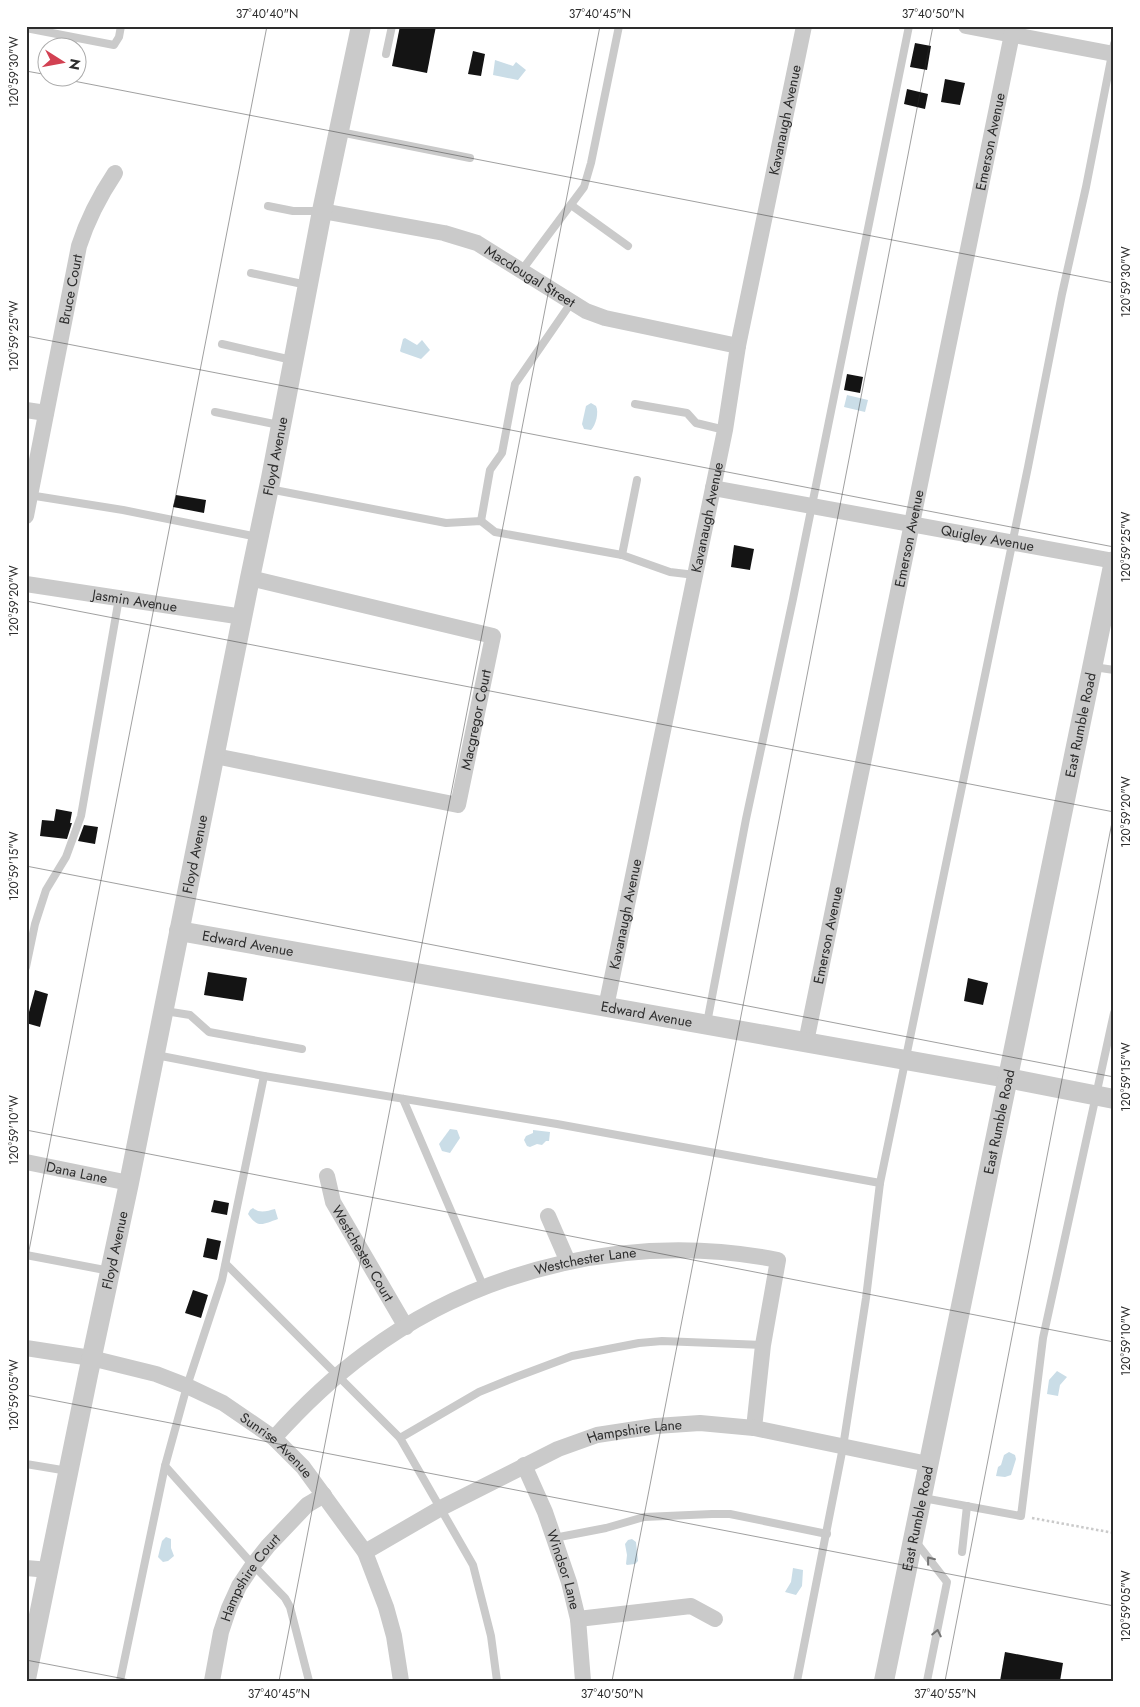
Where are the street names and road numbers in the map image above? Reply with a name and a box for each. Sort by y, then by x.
street label: Kavanaugh Avenue [764,63,806,177]
street label: Emerson Avenue [970,91,1010,192]
street label: Macdougal Street [481,240,580,312]
street label: Bruce Court [54,252,87,326]
street label: Floyd Avenue [258,415,292,497]
street label: Kavanaugh Avenue [686,460,728,574]
street label: Emerson Avenue [889,488,929,589]
street label: Quigley Avenue [939,520,1036,556]
street label: Jasmin Avenue [89,584,179,617]
street label: Macgregor Court [456,667,496,772]
street label: East Rumble Road [1060,671,1101,779]
street label: Floyd Avenue [177,813,212,895]
street label: Kavanaugh Avenue [604,857,646,971]
street label: Emerson Avenue [808,885,848,986]
street label: Edward Avenue [201,925,295,961]
street label: Edward Avenue [599,996,694,1032]
street label: East Rumble Road [978,1067,1019,1176]
street label: Dana Lane [44,1156,109,1188]
street label: Westchester Court [327,1201,399,1306]
street label: Floyd Avenue [97,1209,133,1291]
street label: Westchester Lane [532,1242,637,1280]
street label: Sunrise Avenue [236,1407,318,1482]
street label: Hampshire Lane [584,1414,683,1448]
street label: East Rumble Road [897,1464,938,1573]
street label: Windsor Lane [542,1527,585,1612]
street label: Hampshire Court [215,1529,285,1624]

